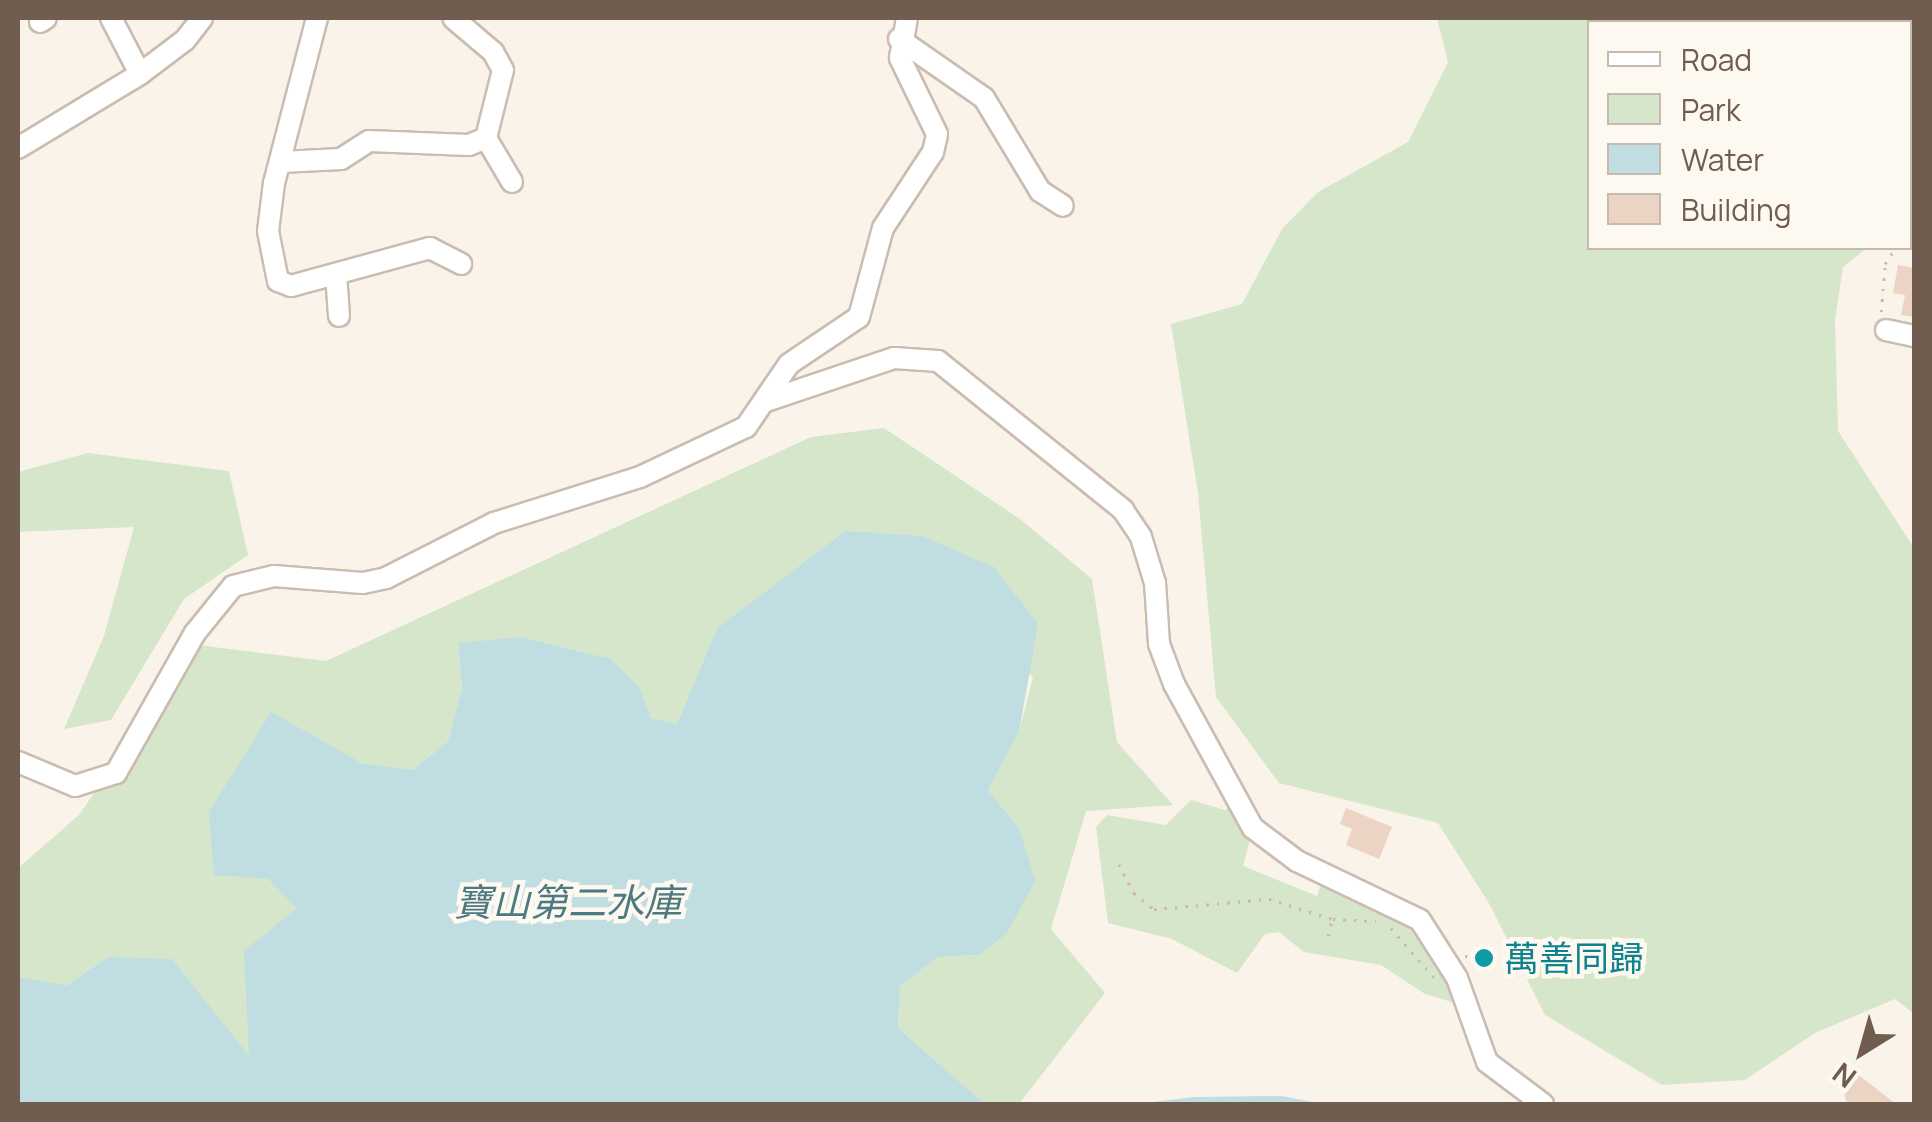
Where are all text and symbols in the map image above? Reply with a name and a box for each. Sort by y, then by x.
legend [1587,20,1912,250]
text: Road [1681,39,1752,80]
text: Park [1681,89,1741,130]
text: Water [1681,139,1764,180]
text: Building [1681,189,1792,230]
water label: 寶山第二水庫 [454,879,682,925]
place label: 萬善同歸 [1504,937,1644,979]
marker: 萬善同歸 [1473,947,1495,969]
north arrow [1812,1002,1912,1102]
text: N [1824,1055,1863,1097]

